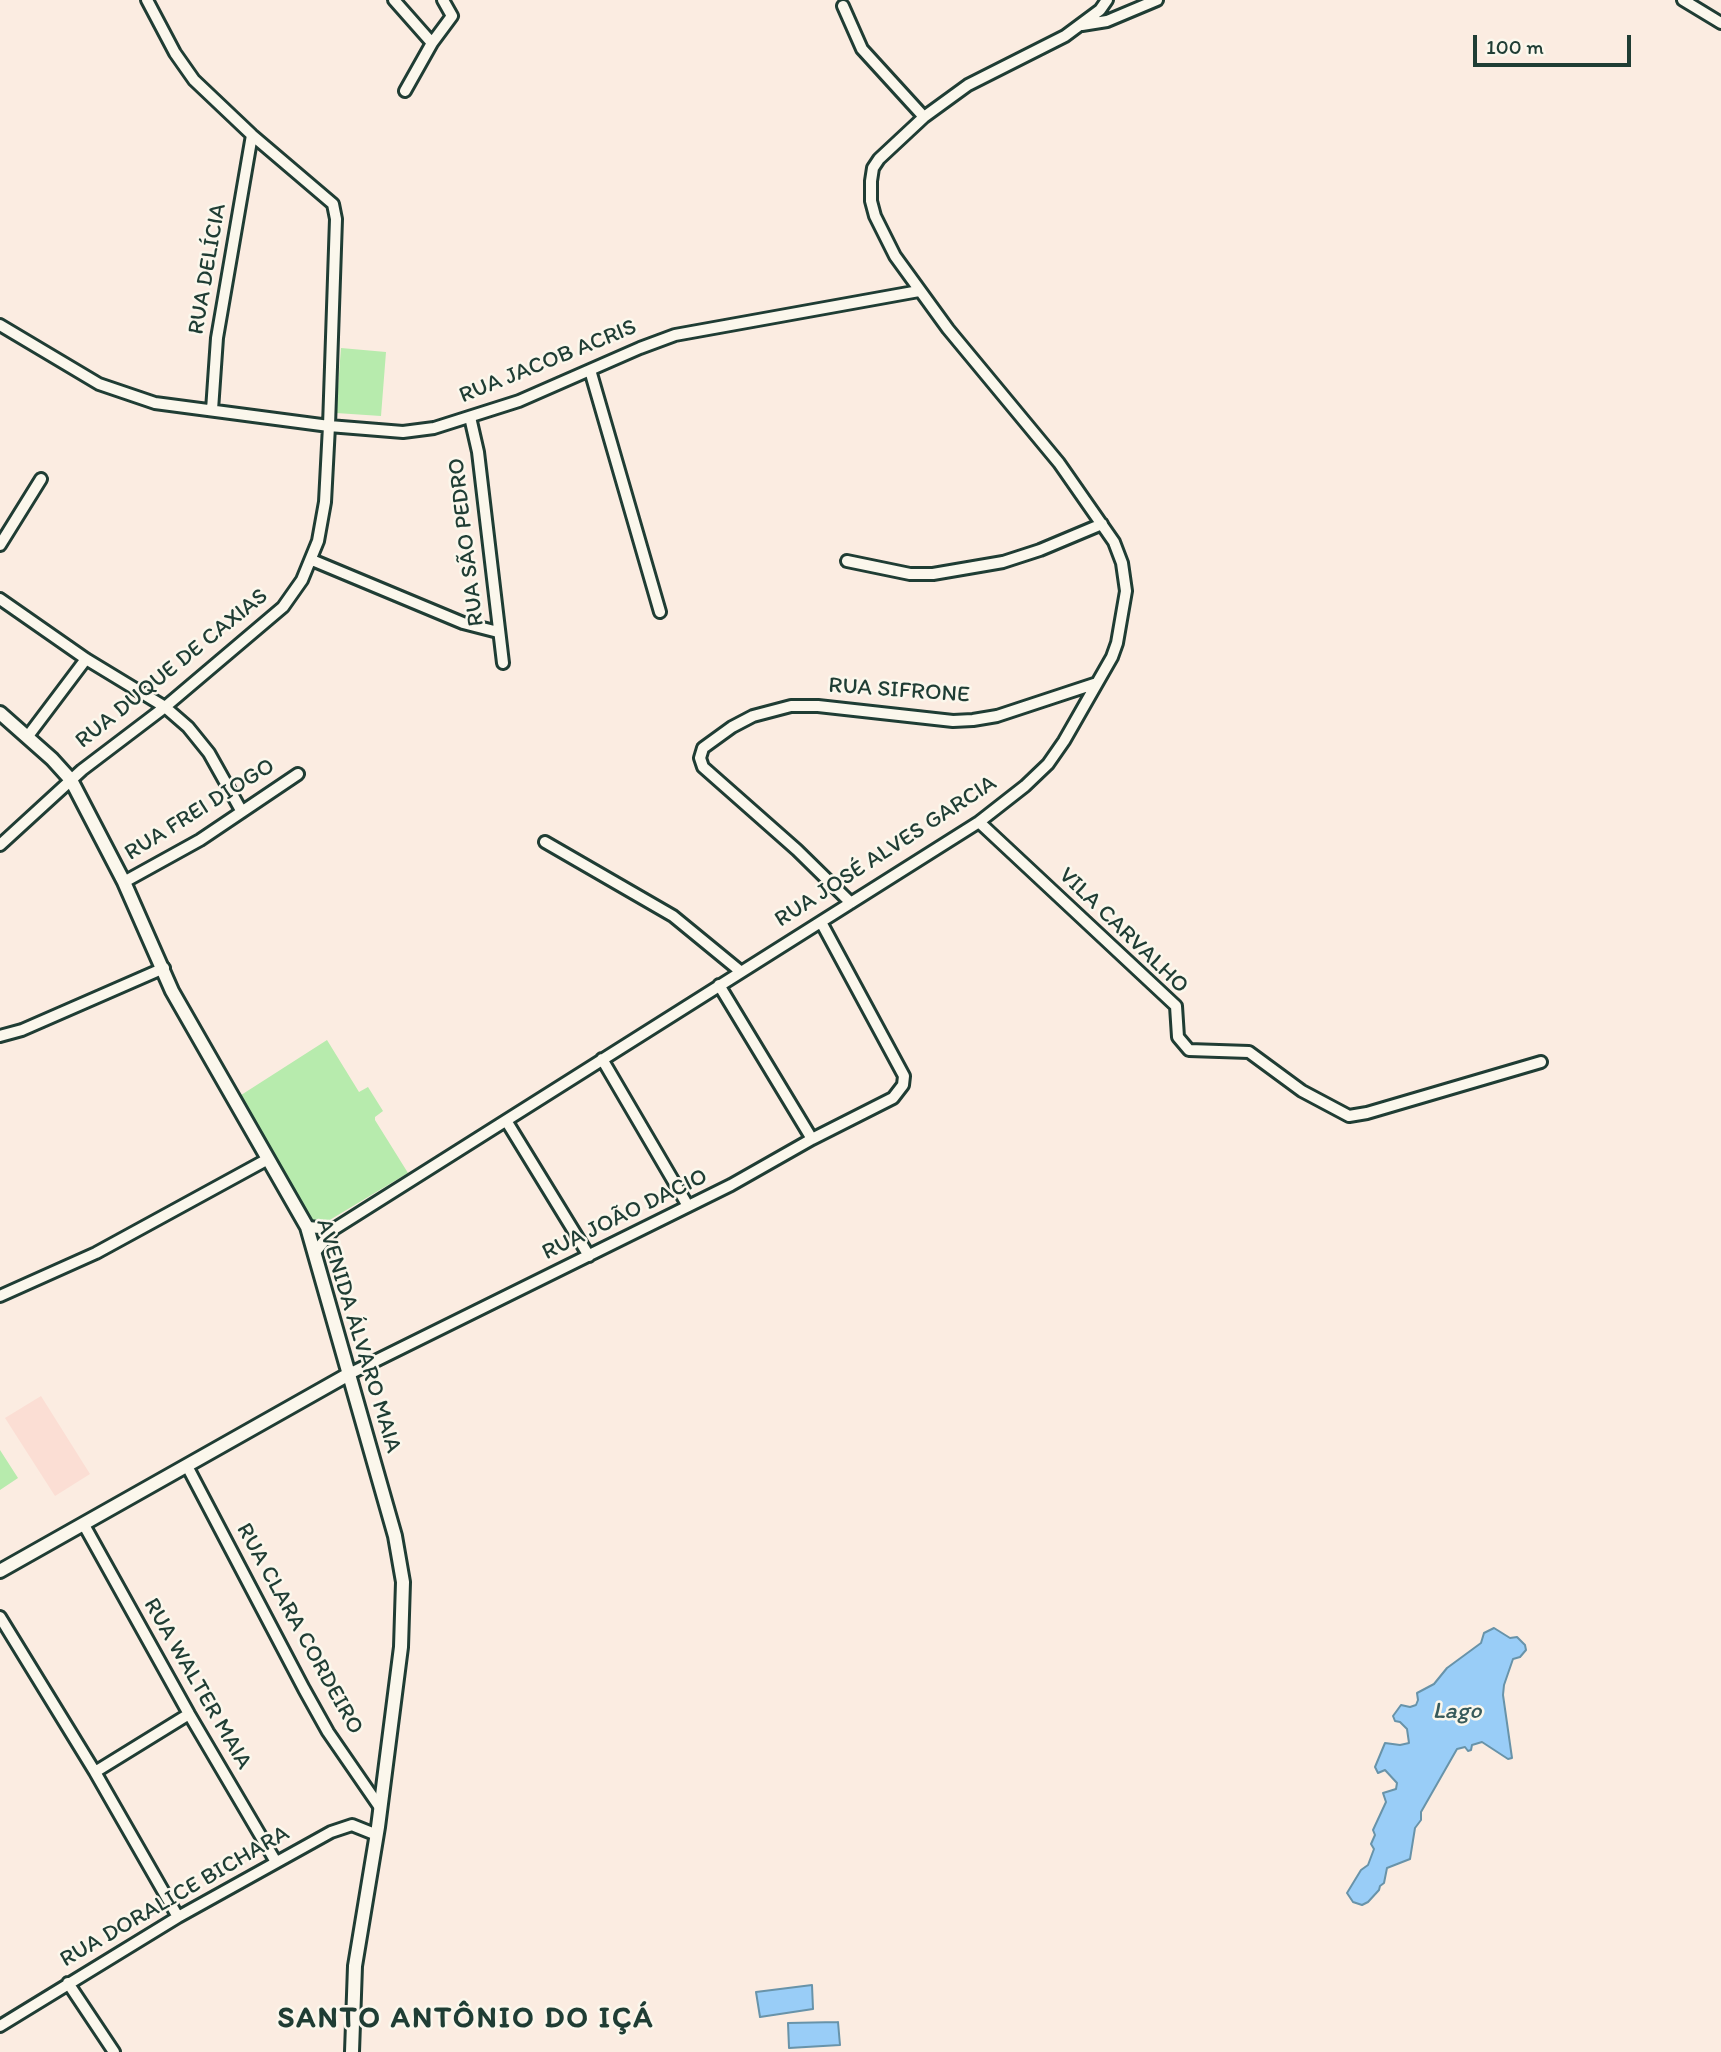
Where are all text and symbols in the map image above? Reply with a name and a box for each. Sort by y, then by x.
scale bar [1476,21,1634,65]
text: 100 m [1486,34,1544,59]
street label: RUA DELÍCIA [183,201,233,337]
street label: RUA JACOB ACRIS [455,314,641,410]
street label: RUA SÃO PEDRO [443,456,491,628]
street label: RUA DUQUE DE CAXIAS [70,583,274,755]
street label: RUA SIFRONE [827,672,971,710]
street label: RUA FREI DIOGO [120,753,280,867]
street label: RUA JOSÉ ALVES GARCIA [770,770,1002,934]
street label: VILA CARVALHO [1052,862,1194,1000]
street label: RUA JOÃO DACIO [538,1163,712,1267]
street label: AVENIDA ÁLVARO MAIA [309,1216,407,1456]
street label: RUA CLARA CORDEIRO [229,1519,369,1739]
street label: RUA WALTER MAIA [137,1593,257,1775]
water label: Lago [1432,1698,1482,1726]
street label: RUA DORALICE BICHARA [55,1820,295,1974]
district label: SANTO ANTÔNIO DO IÇÁ [281,2001,651,2037]

